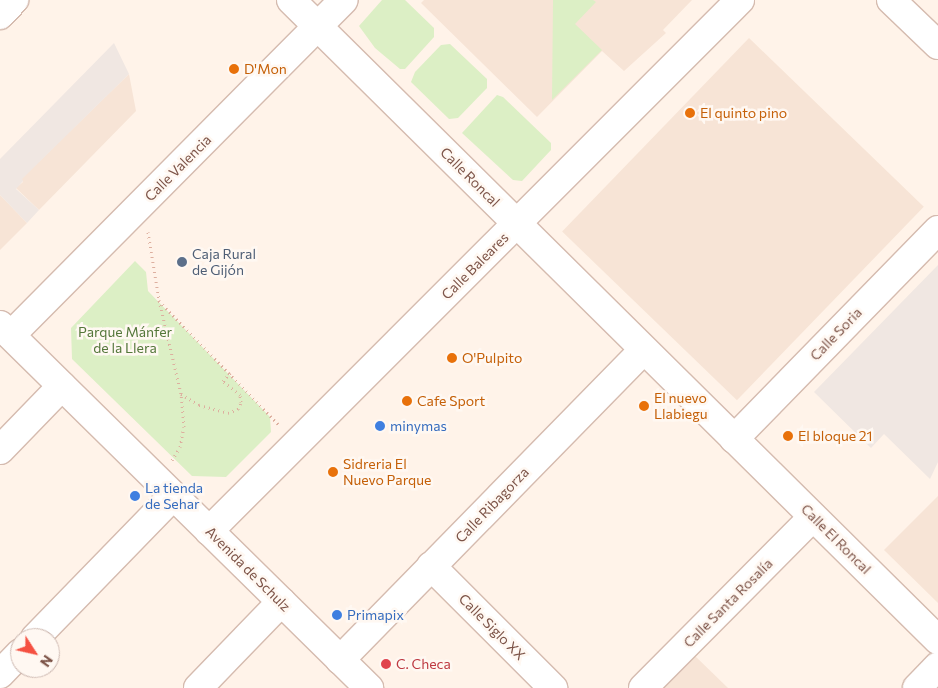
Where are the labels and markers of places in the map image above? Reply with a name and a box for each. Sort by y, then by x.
place label: D'Mon [244,61,287,77]
marker: D'Mon [228,63,240,75]
place label: El quinto pino [700,105,787,121]
marker: El quinto pino [684,107,696,119]
place label: Caja Rural de Gijón [192,246,256,278]
marker: Caja Rural de Gijón [176,256,188,268]
place label: O'Pulpito [462,350,522,366]
marker: O'Pulpito [446,352,458,364]
place label: El nuevo Llabiegu [654,390,708,422]
place label: Cafe Sport [417,393,485,409]
marker: Cafe Sport [401,395,413,407]
marker: El nuevo Llabiegu [638,400,650,412]
place label: minymas [390,418,447,434]
marker: minymas [374,420,386,432]
place label: El bloque 21 [798,428,873,444]
marker: El bloque 21 [782,430,794,442]
place label: Sidreria El Nuevo Parque [343,456,431,488]
marker: Sidreria El Nuevo Parque [327,466,339,478]
place label: La tienda de Sehar [145,480,203,512]
marker: La tienda de Sehar [129,490,141,502]
place label: Primapix [347,607,404,623]
marker: Primapix [331,609,343,621]
place label: C. Checa [396,656,451,672]
marker: C. Checa [380,658,392,670]

